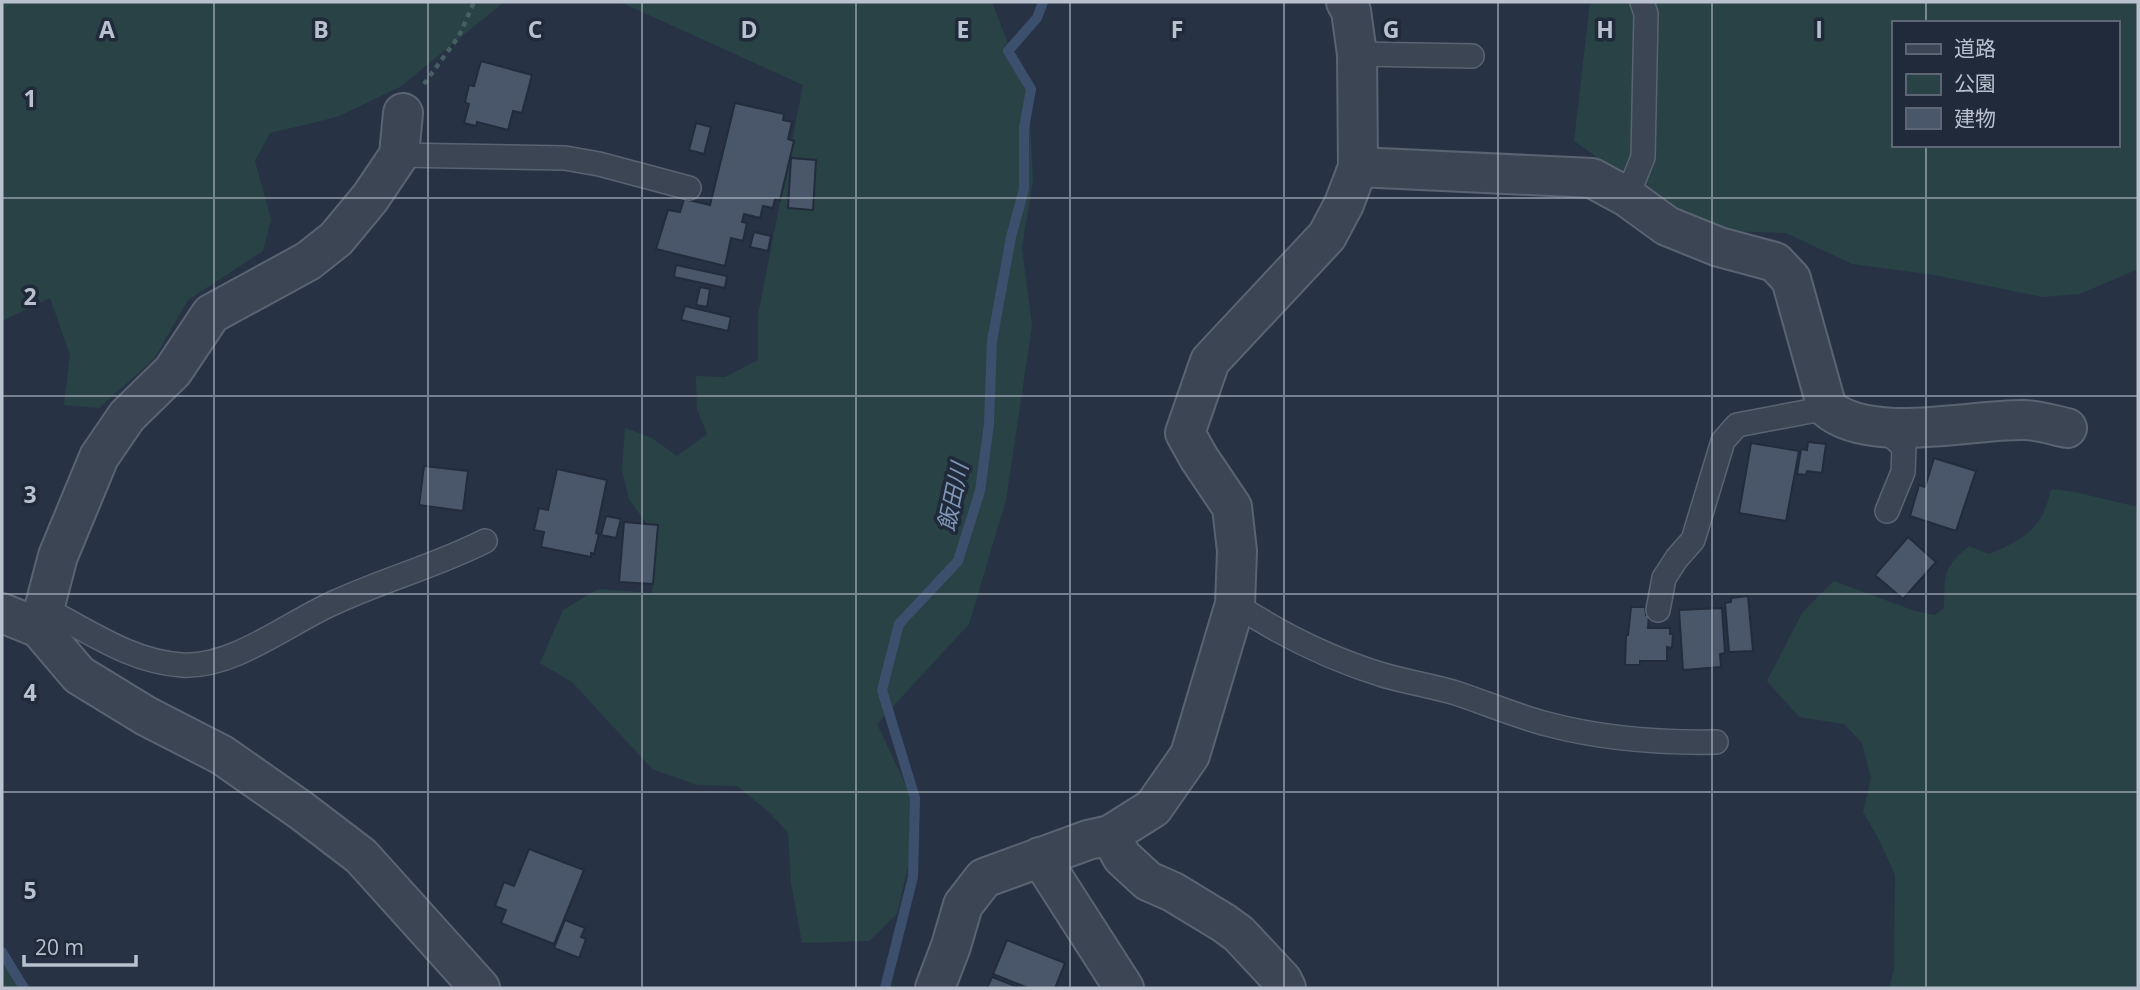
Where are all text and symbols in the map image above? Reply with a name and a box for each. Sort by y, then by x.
text: A [99,13,115,45]
text: B [313,13,329,45]
text: C [528,13,542,45]
text: D [740,13,758,45]
text: E [957,13,969,45]
text: F [1171,13,1183,45]
text: G [1383,13,1399,45]
text: H [1596,13,1614,45]
text: I [1815,13,1823,45]
legend [1892,21,2119,147]
text: 道路 [1954,34,1996,62]
text: 公園 [1954,69,1996,97]
text: 1 [23,82,37,114]
text: 建物 [1954,104,1996,132]
text: 2 [23,280,37,312]
water label: 飯田川 [929,457,975,534]
text: 3 [23,478,37,510]
text: 4 [23,676,37,708]
text: 5 [23,874,37,906]
scale bar [24,923,136,967]
text: 20 m [35,933,84,961]

